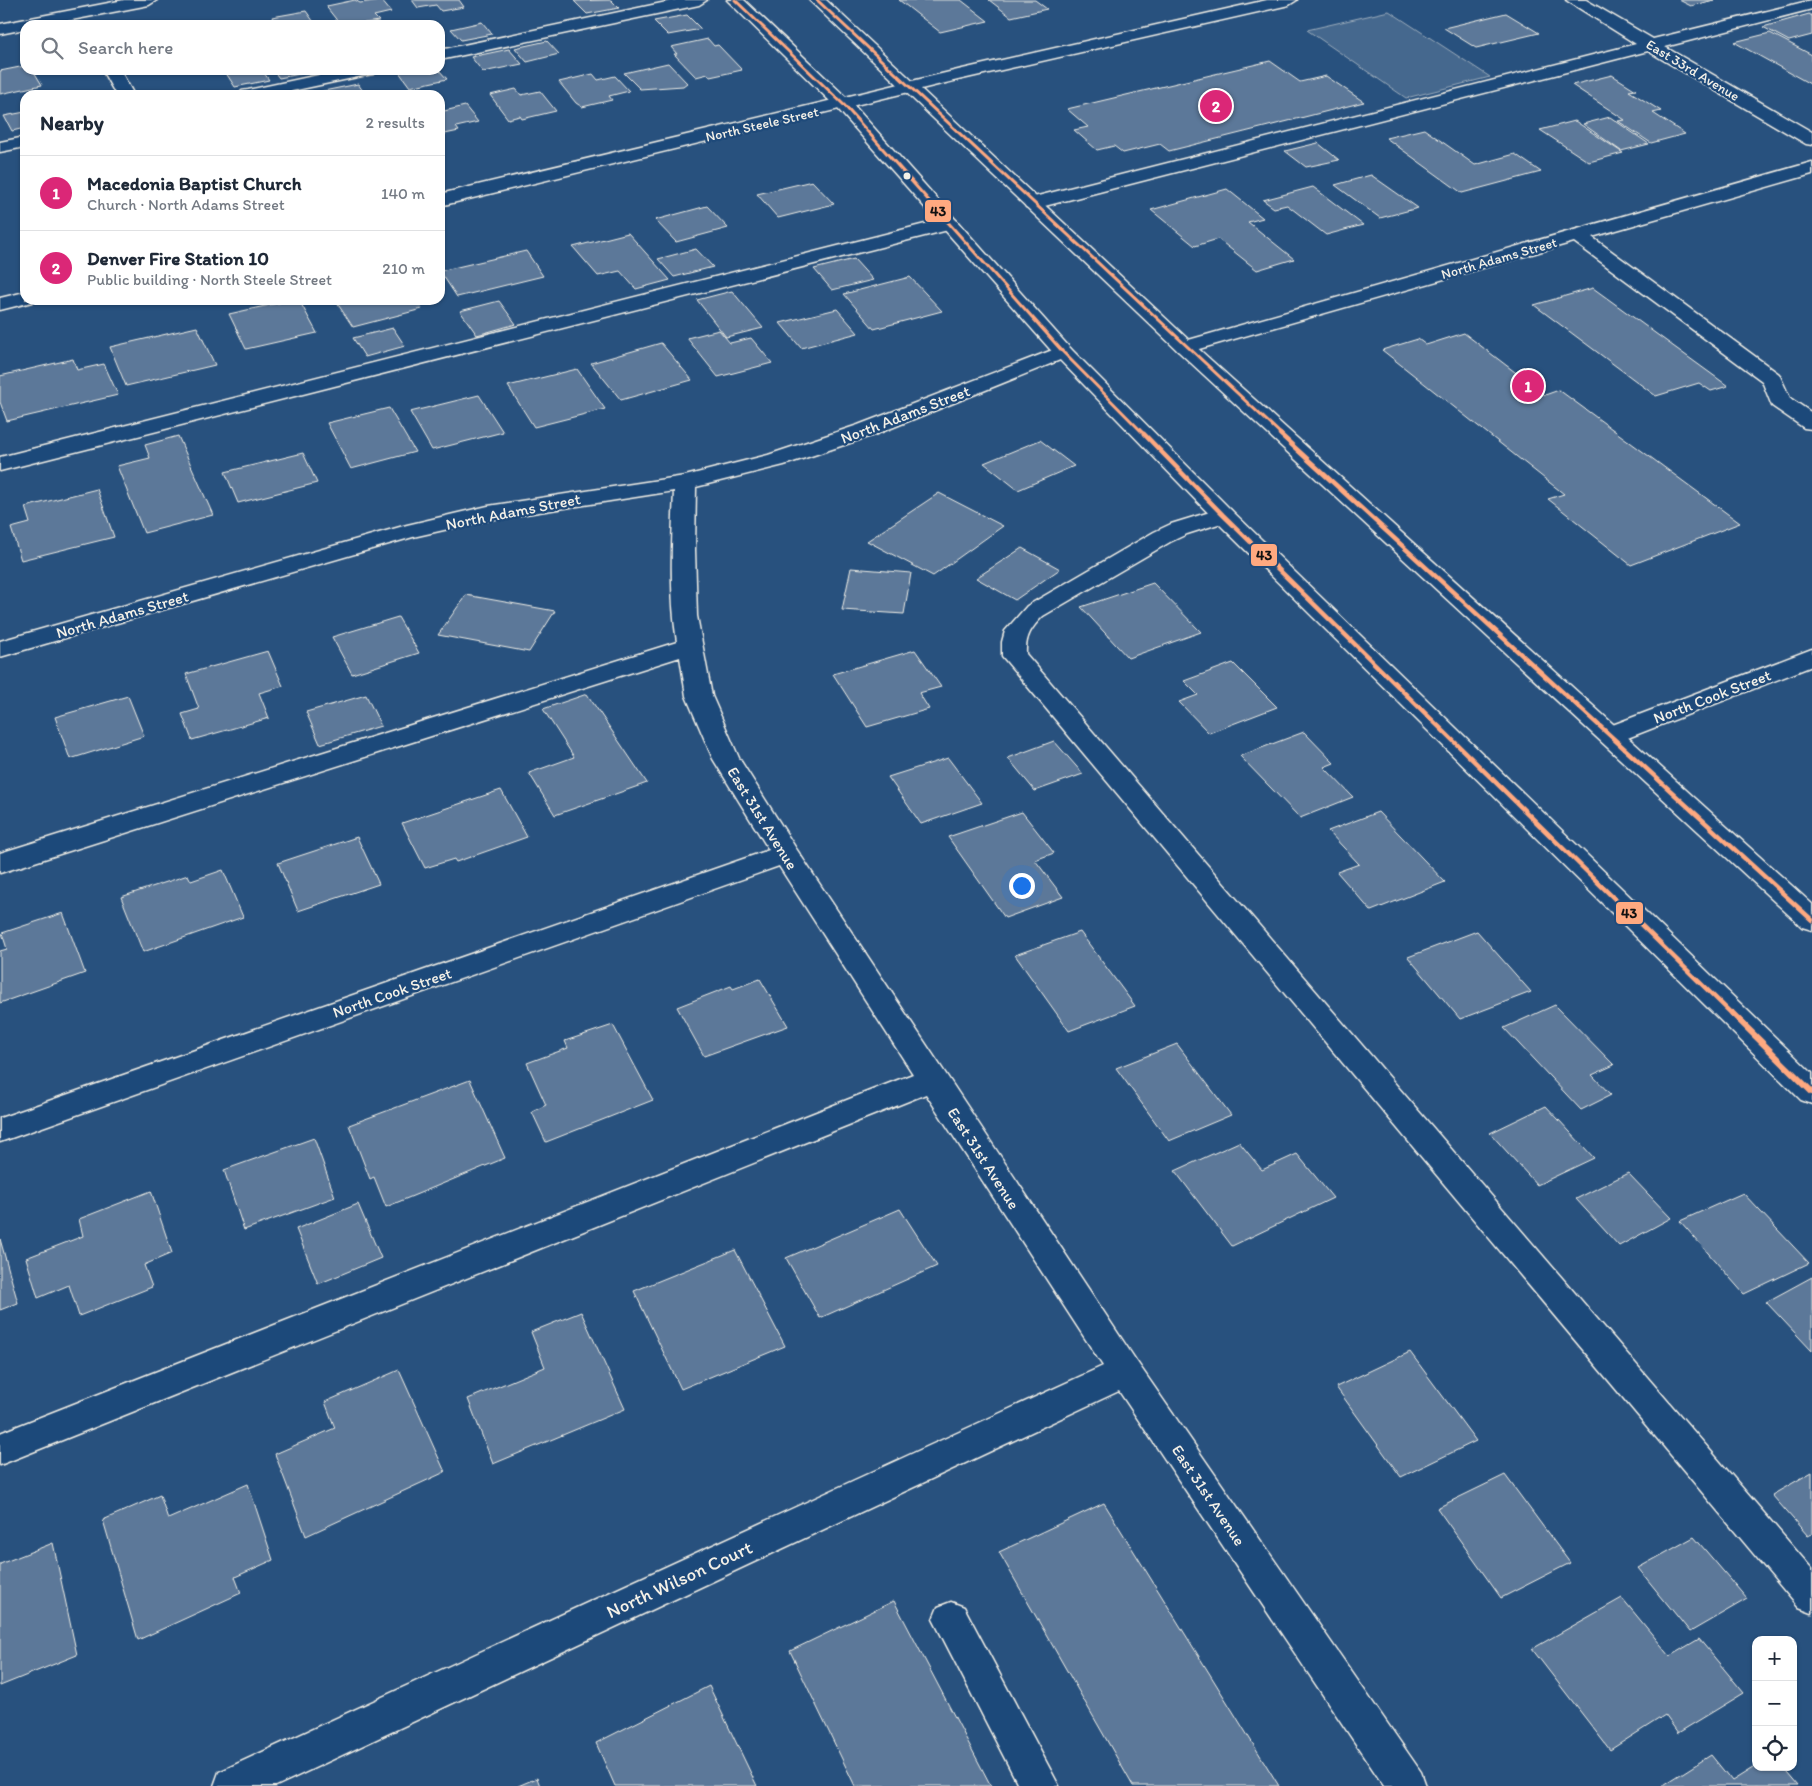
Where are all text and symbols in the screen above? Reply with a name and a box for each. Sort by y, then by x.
search box [20,20,445,75]
icon: search [38,34,66,62]
text: Search here [78,36,173,59]
street label: East 33rd Avenue [1643,36,1743,105]
pin: 2 [1200,87,1232,125]
street label: North Steele Street [704,103,820,146]
text: Nearby [40,110,104,135]
text: 2 results [365,113,425,132]
unlabelled marker [902,171,912,181]
text: Macedonia Baptist Church [87,172,301,195]
text: 1 [52,184,60,203]
text: 140 m [381,184,425,203]
text: Church · North Adams Street [87,195,285,214]
line badge: 43 [924,199,952,223]
text: 43 [930,203,946,220]
street label: North Adams Street [1439,234,1559,283]
text: Denver Fire Station 10 [87,247,269,270]
text: 2 [52,259,60,278]
text: 210 m [382,259,425,278]
text: Public building · North Steele Street [87,270,332,289]
pin: 1 [1512,367,1544,405]
street label: North Adams Street [838,381,972,448]
street label: North Adams Street [444,489,582,534]
line badge: 43 [1250,543,1278,567]
text: 43 [1256,547,1272,564]
street label: North Adams Street [54,586,191,642]
street label: North Cook Street [1651,665,1774,728]
street label: East 31st Avenue [723,763,802,873]
your location [1009,873,1035,899]
line badge: 43 [1615,901,1644,925]
text: 43 [1621,905,1637,922]
street label: North Cook Street [330,963,454,1022]
street label: East 31st Avenue [944,1104,1024,1213]
street label: East 31st Avenue [1168,1441,1250,1550]
street label: North Wilson Court [603,1536,756,1623]
map controls [1752,1636,1797,1771]
button: + [1752,1636,1797,1681]
button: − [1752,1681,1797,1726]
button: locate [1752,1726,1797,1771]

